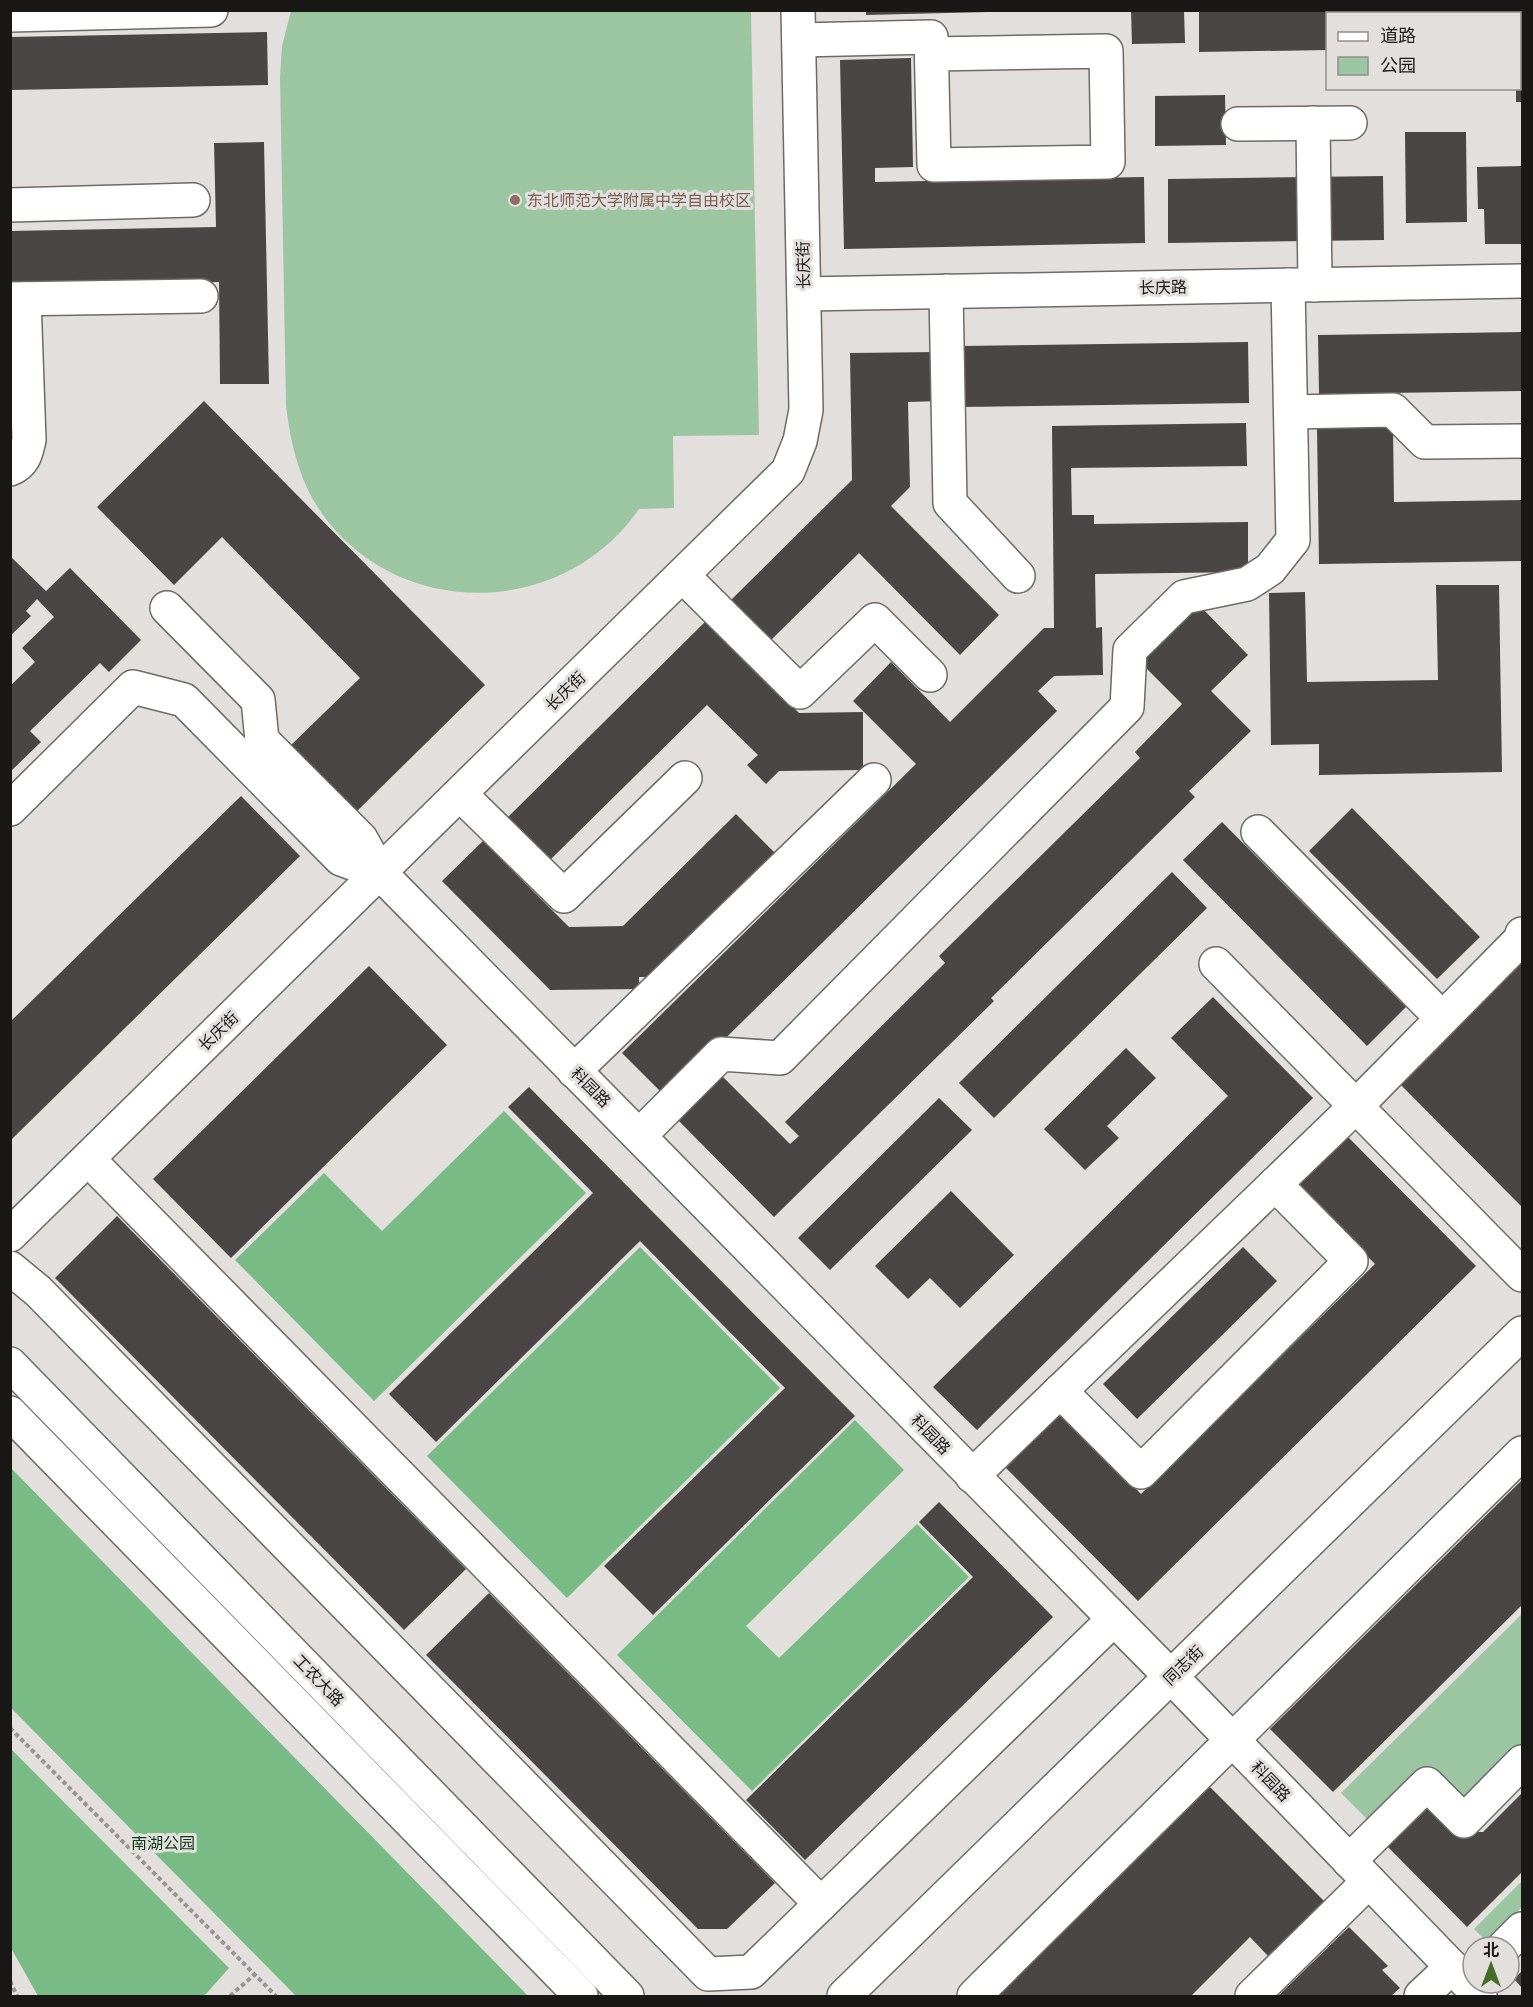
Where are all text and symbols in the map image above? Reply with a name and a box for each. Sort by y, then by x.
legend [1326,12,1521,90]
text: 道路 [1380,23,1416,47]
text: 公园 [1380,53,1416,77]
place label: 东北师范大学附属中学自由校区 [527,189,751,211]
marker: 东北师范大学附属中学自由校区 [508,193,522,207]
street label: 长庆街 [792,241,814,289]
street label: 长庆路 [1139,276,1187,298]
street label: 长庆街 [540,666,590,716]
street label: 长庆街 [193,1006,243,1056]
street label: 科园路 [566,1062,616,1112]
street label: 科园路 [906,1409,956,1459]
street label: 同志街 [1158,1640,1208,1690]
street label: 工农大路 [289,1649,349,1711]
street label: 科园路 [1246,1756,1296,1806]
park label: 南湖公园 [131,1832,195,1854]
north arrow [1461,1935,1521,1995]
text: 北 [1483,1939,1499,1961]

